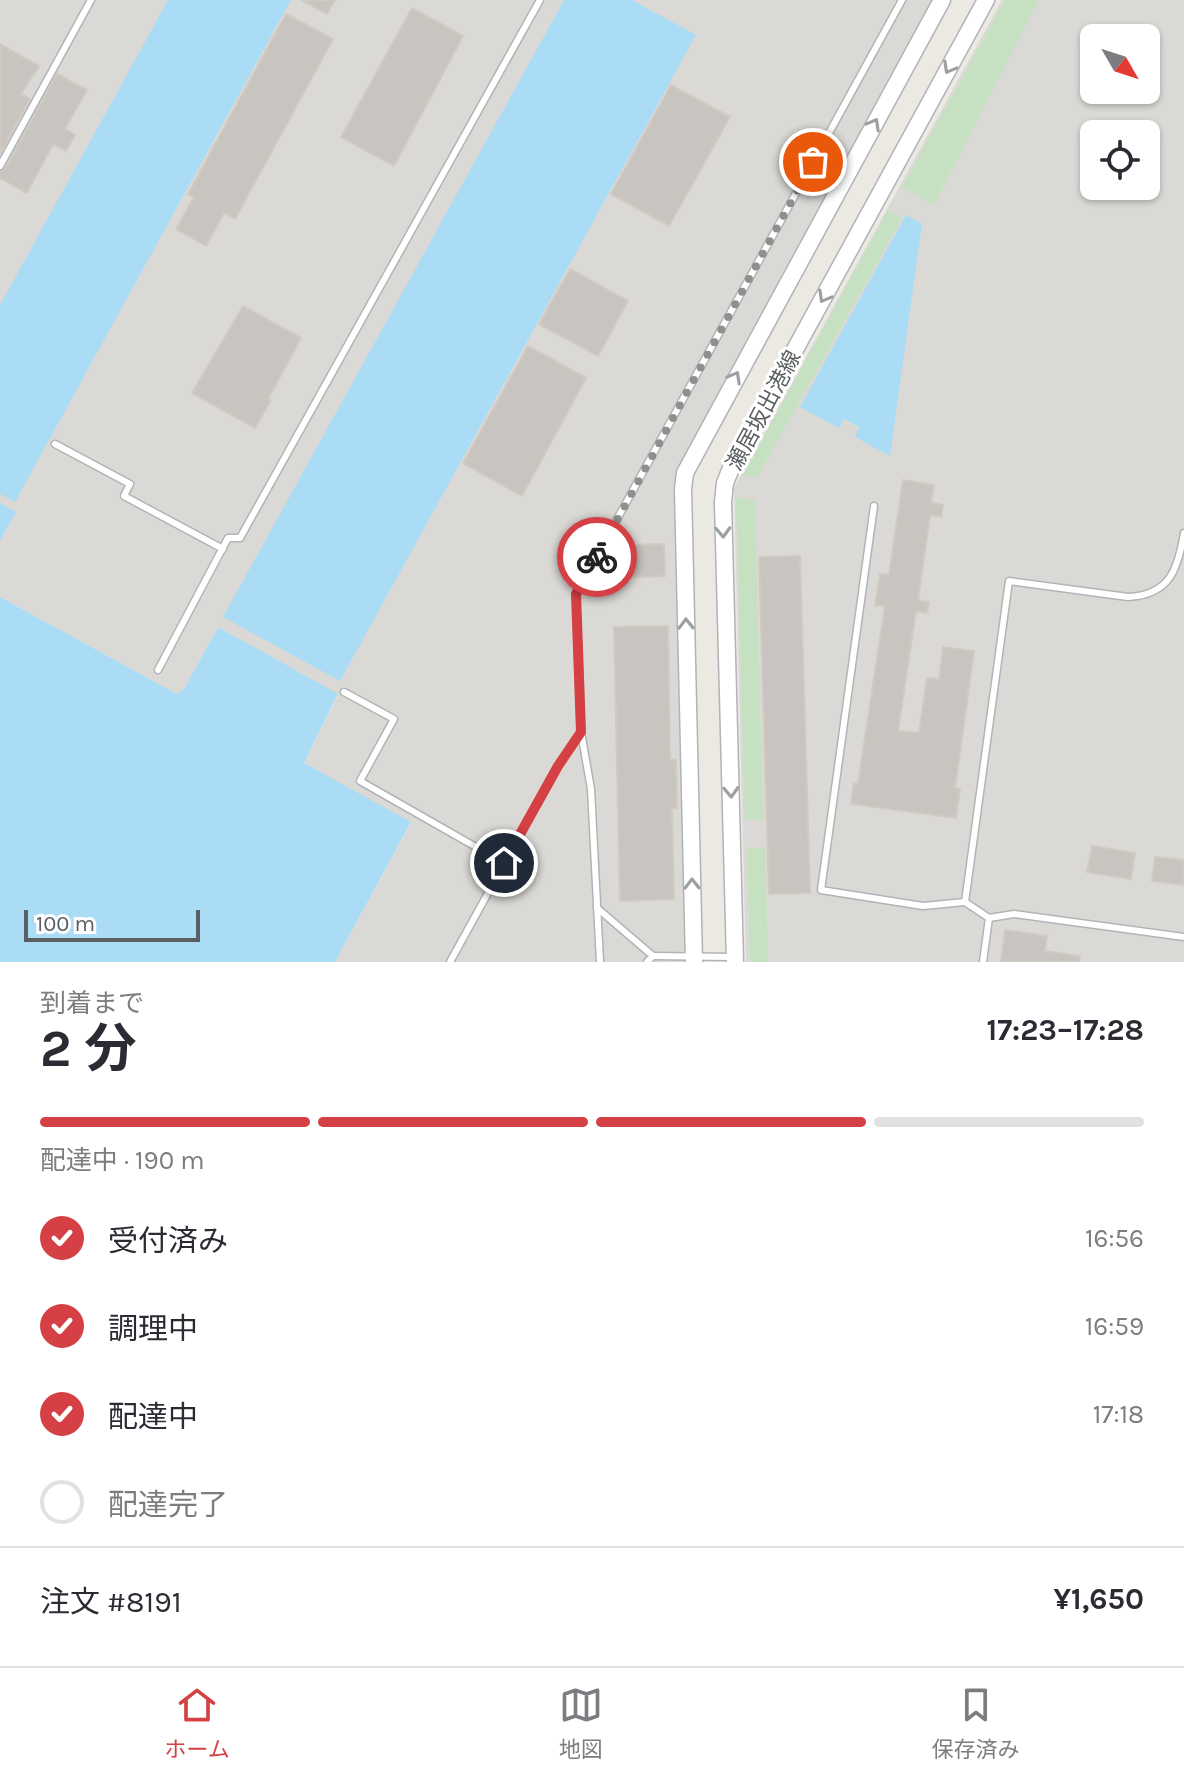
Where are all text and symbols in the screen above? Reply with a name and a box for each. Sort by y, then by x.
north arrow [1080,24,1160,104]
map controls [1080,24,1160,200]
one-way arrow [943,60,958,75]
one-way arrow [864,119,880,133]
button: locate [1080,120,1160,200]
pin [779,128,847,196]
icon: bag [791,140,835,184]
one-way arrow [818,288,834,302]
street label: 瀬居坂出港線 [721,346,806,475]
one-way arrow [725,371,741,386]
courier [557,517,637,597]
one-way arrow [715,526,732,539]
icon: bike [575,535,619,579]
one-way arrow [677,617,695,630]
one-way arrow [722,786,739,799]
pin [470,829,538,897]
icon: home [482,841,526,885]
one-way arrow [684,877,701,890]
scale bar [24,906,200,942]
text: 100 m [36,911,95,937]
text: 到着まで [40,988,144,1019]
text: 17:23–17:28 [986,1012,1144,1048]
text: 2 分 [40,1018,137,1079]
text: 配達中 · 190 m [40,1145,205,1176]
icon: check [40,1216,84,1260]
text: 受付済み [108,1223,228,1259]
text: 16:56 [1085,1223,1144,1254]
icon: check [40,1304,84,1348]
text: 調理中 [108,1311,198,1347]
text: 16:59 [1085,1311,1144,1342]
icon: check [40,1392,84,1436]
text: 配達中 [108,1399,198,1435]
text: 17:18 [1093,1399,1144,1430]
text: 配達完了 [108,1487,228,1523]
text: ¥1,650 [1053,1581,1144,1617]
text: 注文 #8191 [40,1584,182,1620]
tab: ホーム [164,1683,230,1763]
tab: 地図 [559,1683,603,1763]
tab: 保存済み [932,1683,1020,1763]

